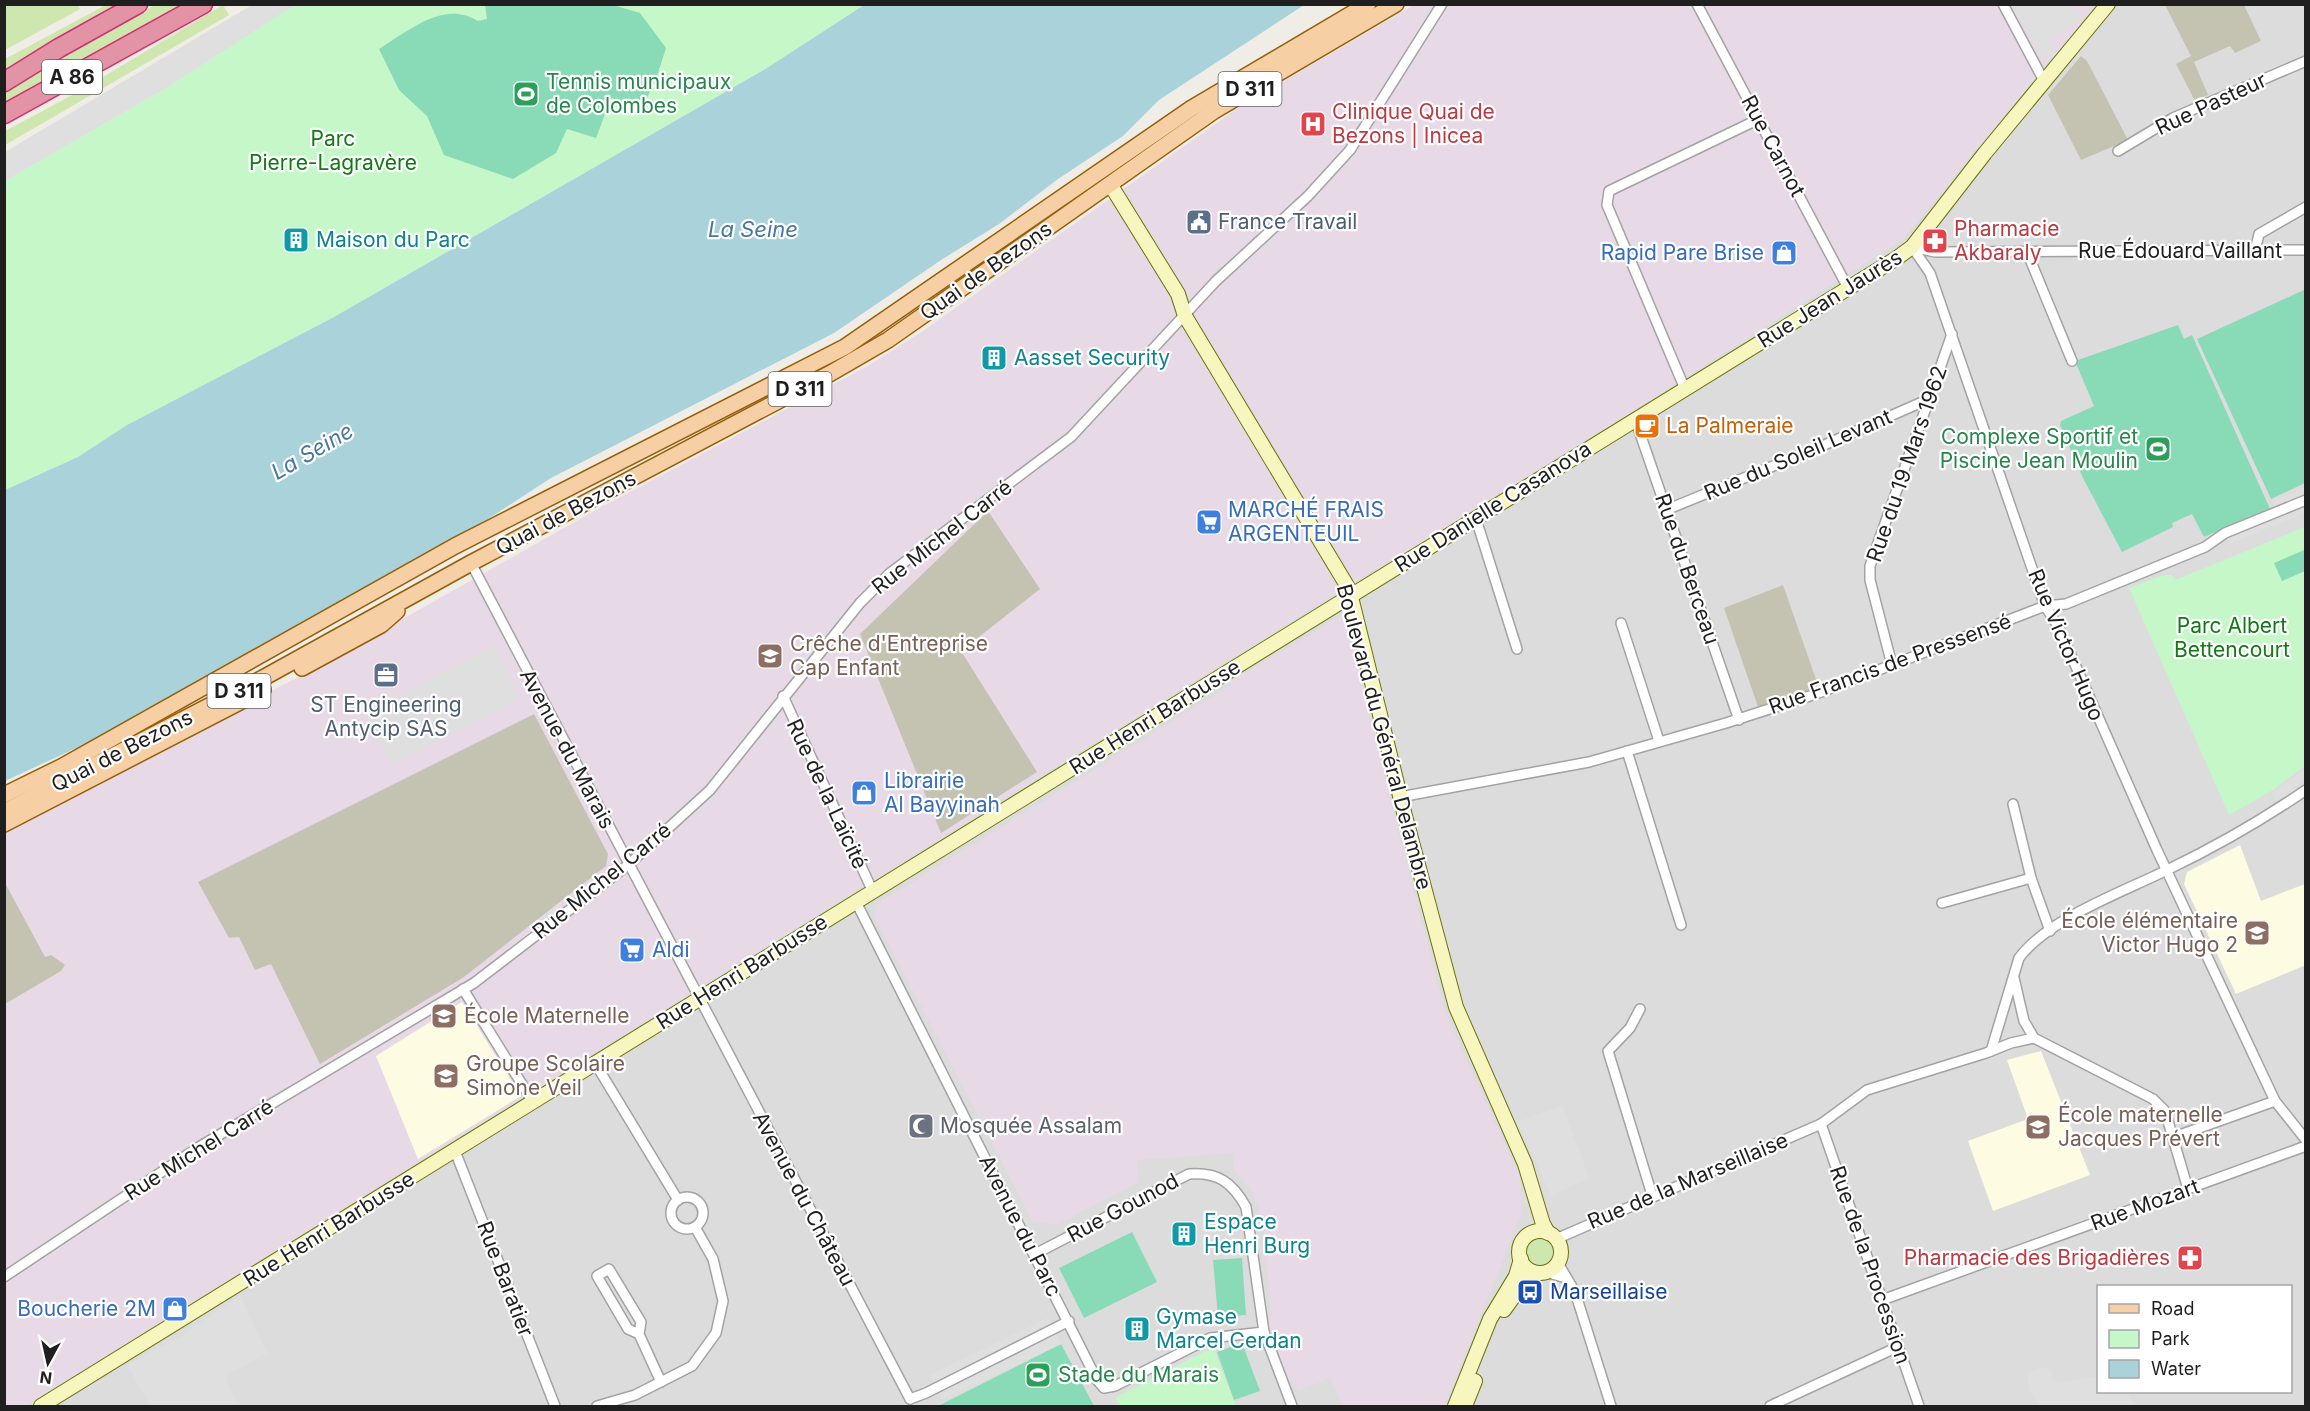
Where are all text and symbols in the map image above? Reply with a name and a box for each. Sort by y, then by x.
road number: A 86 [42,60,102,94]
street label: Rue Pasteur [2151,67,2270,140]
place label: Tennis municipaux de Colombes [546,69,731,118]
road number: D 311 [1218,72,1282,106]
sports icon: Tennis municipaux de Colombes [511,79,541,109]
street label: Rue Carnot [1736,91,1811,201]
place label: Clinique Quai de Bezons | Inicea [1332,99,1495,148]
hospital icon: Clinique Quai de Bezons | Inicea [1298,109,1328,139]
park label: Parc Pierre-Lagravère [249,126,417,175]
public building icon: France Travail [1184,207,1214,237]
place label: France Travail [1218,209,1357,234]
water label: La Seine [708,216,798,242]
street label: Quai de Bezons [915,216,1057,325]
place label: Pharmacie Akbaraly [1954,216,2059,265]
building icon: Maison du Parc [281,225,311,255]
pharmacy icon: Pharmacie Akbaraly [1920,226,1950,256]
place label: Maison du Parc [316,227,470,252]
street label: Rue Édouard Vaillant [2078,237,2282,263]
shop icon: Rapid Pare Brise [1769,238,1799,268]
place label: Rapid Pare Brise [1601,240,1764,265]
street label: Rue Jean Jaurès [1753,244,1907,353]
building icon: Aasset Security [979,343,1009,373]
place label: Aasset Security [1014,345,1170,370]
street label: Rue du 19 Mars 1962 [1861,362,1952,565]
road number: D 311 [768,372,832,406]
street label: Rue du Soleil Levant [1700,404,1895,505]
cafe icon: La Palmeraie [1632,411,1662,441]
place label: La Palmeraie [1666,413,1794,438]
water label: La Seine [267,417,357,485]
place label: Complexe Sportif et Piscine Jean Moulin [1940,424,2138,473]
sports icon: Complexe Sportif et Piscine Jean Moulin [2143,434,2173,464]
street label: Rue Danielle Casanova [1390,436,1596,577]
street label: Quai de Bezons [491,465,640,560]
street label: Rue Michel Carré [867,474,1017,599]
street label: Rue du Berceau [1650,490,1725,647]
place label: MARCHÉ FRAIS ARGENTEUIL [1228,496,1384,546]
supermarket icon: MARCHÉ FRAIS ARGENTEUIL [1194,507,1224,537]
street label: Rue Victor Hugo [2023,565,2110,724]
street label: Boulevard du Général Delambre [1332,581,1437,892]
street label: Rue Francis de Pressensé [1765,608,2015,719]
park label: Parc Albert Bettencourt [2174,613,2290,662]
place label: Crêche d'Entreprise Cap Enfant [790,631,988,680]
school or university icon: Crêche d'Entreprise Cap Enfant [755,641,785,671]
street label: Rue Henri Barbusse [1065,654,1245,779]
office icon: ST Engineering Antycip SAS [371,660,401,690]
street label: Avenue du Marais [515,665,620,833]
road number: D 311 [208,674,270,708]
place label: ST Engineering Antycip SAS [310,692,462,741]
street label: Quai de Bezons [47,704,197,797]
street label: Rue de la Laïcité [782,715,873,873]
place label: Librairie Al Bayyinah [884,768,1000,817]
shop icon: Librairie Al Bayyinah [849,778,879,808]
street label: Rue Michel Carré [527,817,676,944]
place label: École élémentaire Victor Hugo 2 [2061,907,2238,957]
street label: Rue Henri Barbusse [652,909,832,1034]
school or university icon: École élémentaire Victor Hugo 2 [2242,918,2272,948]
supermarket icon: Aldi [617,935,647,965]
place label: Aldi [652,937,690,962]
school or university icon: École Maternelle [429,1001,459,1031]
place label: École Maternelle [464,1002,629,1028]
place label: Groupe Scolaire Simone Veil [466,1051,625,1100]
school or university icon: Groupe Scolaire Simone Veil [431,1061,461,1091]
street label: Rue Michel Carré [120,1094,278,1205]
place label: École maternelle Jacques Prévert [2058,1101,2223,1151]
street label: Avenue du Château [748,1107,861,1290]
mosque icon: Mosquée Assalam [906,1111,936,1141]
school or university icon: École maternelle Jacques Prévert [2023,1112,2053,1142]
place label: Mosquée Assalam [940,1113,1122,1138]
street label: Rue de la Marseillaise [1584,1127,1792,1234]
street label: Avenue du Parc [974,1151,1067,1301]
street label: Rue de la Procession [1825,1162,1916,1367]
street label: Rue Henri Barbusse [239,1166,419,1291]
street label: Rue Gounod [1063,1168,1183,1247]
street label: Rue Mozart [2087,1173,2203,1236]
place label: Espace Henri Burg [1204,1209,1310,1258]
street label: Rue Baratier [472,1218,539,1340]
building icon: Espace Henri Burg [1169,1219,1199,1249]
pharmacy icon: Pharmacie des Brigadières [2175,1243,2205,1273]
place label: Pharmacie des Brigadières [1904,1245,2170,1270]
bus stop icon: Marseillaise [1515,1277,1545,1307]
place label: Marseillaise [1550,1279,1667,1304]
legend [2097,1285,2292,1393]
shop icon: Boucherie 2M [160,1294,190,1324]
place label: Boucherie 2M [17,1296,156,1321]
text: Road [2151,1298,2194,1319]
place label: Gymase Marcel Cerdan [1156,1304,1302,1353]
building icon: Gymase Marcel Cerdan [1122,1314,1152,1344]
text: Park [2151,1328,2190,1349]
north arrow [18,1333,78,1393]
text: Water [2151,1358,2201,1379]
sports icon: Stade du Marais [1023,1360,1053,1390]
place label: Stade du Marais [1058,1362,1219,1387]
text: N [38,1367,53,1389]

